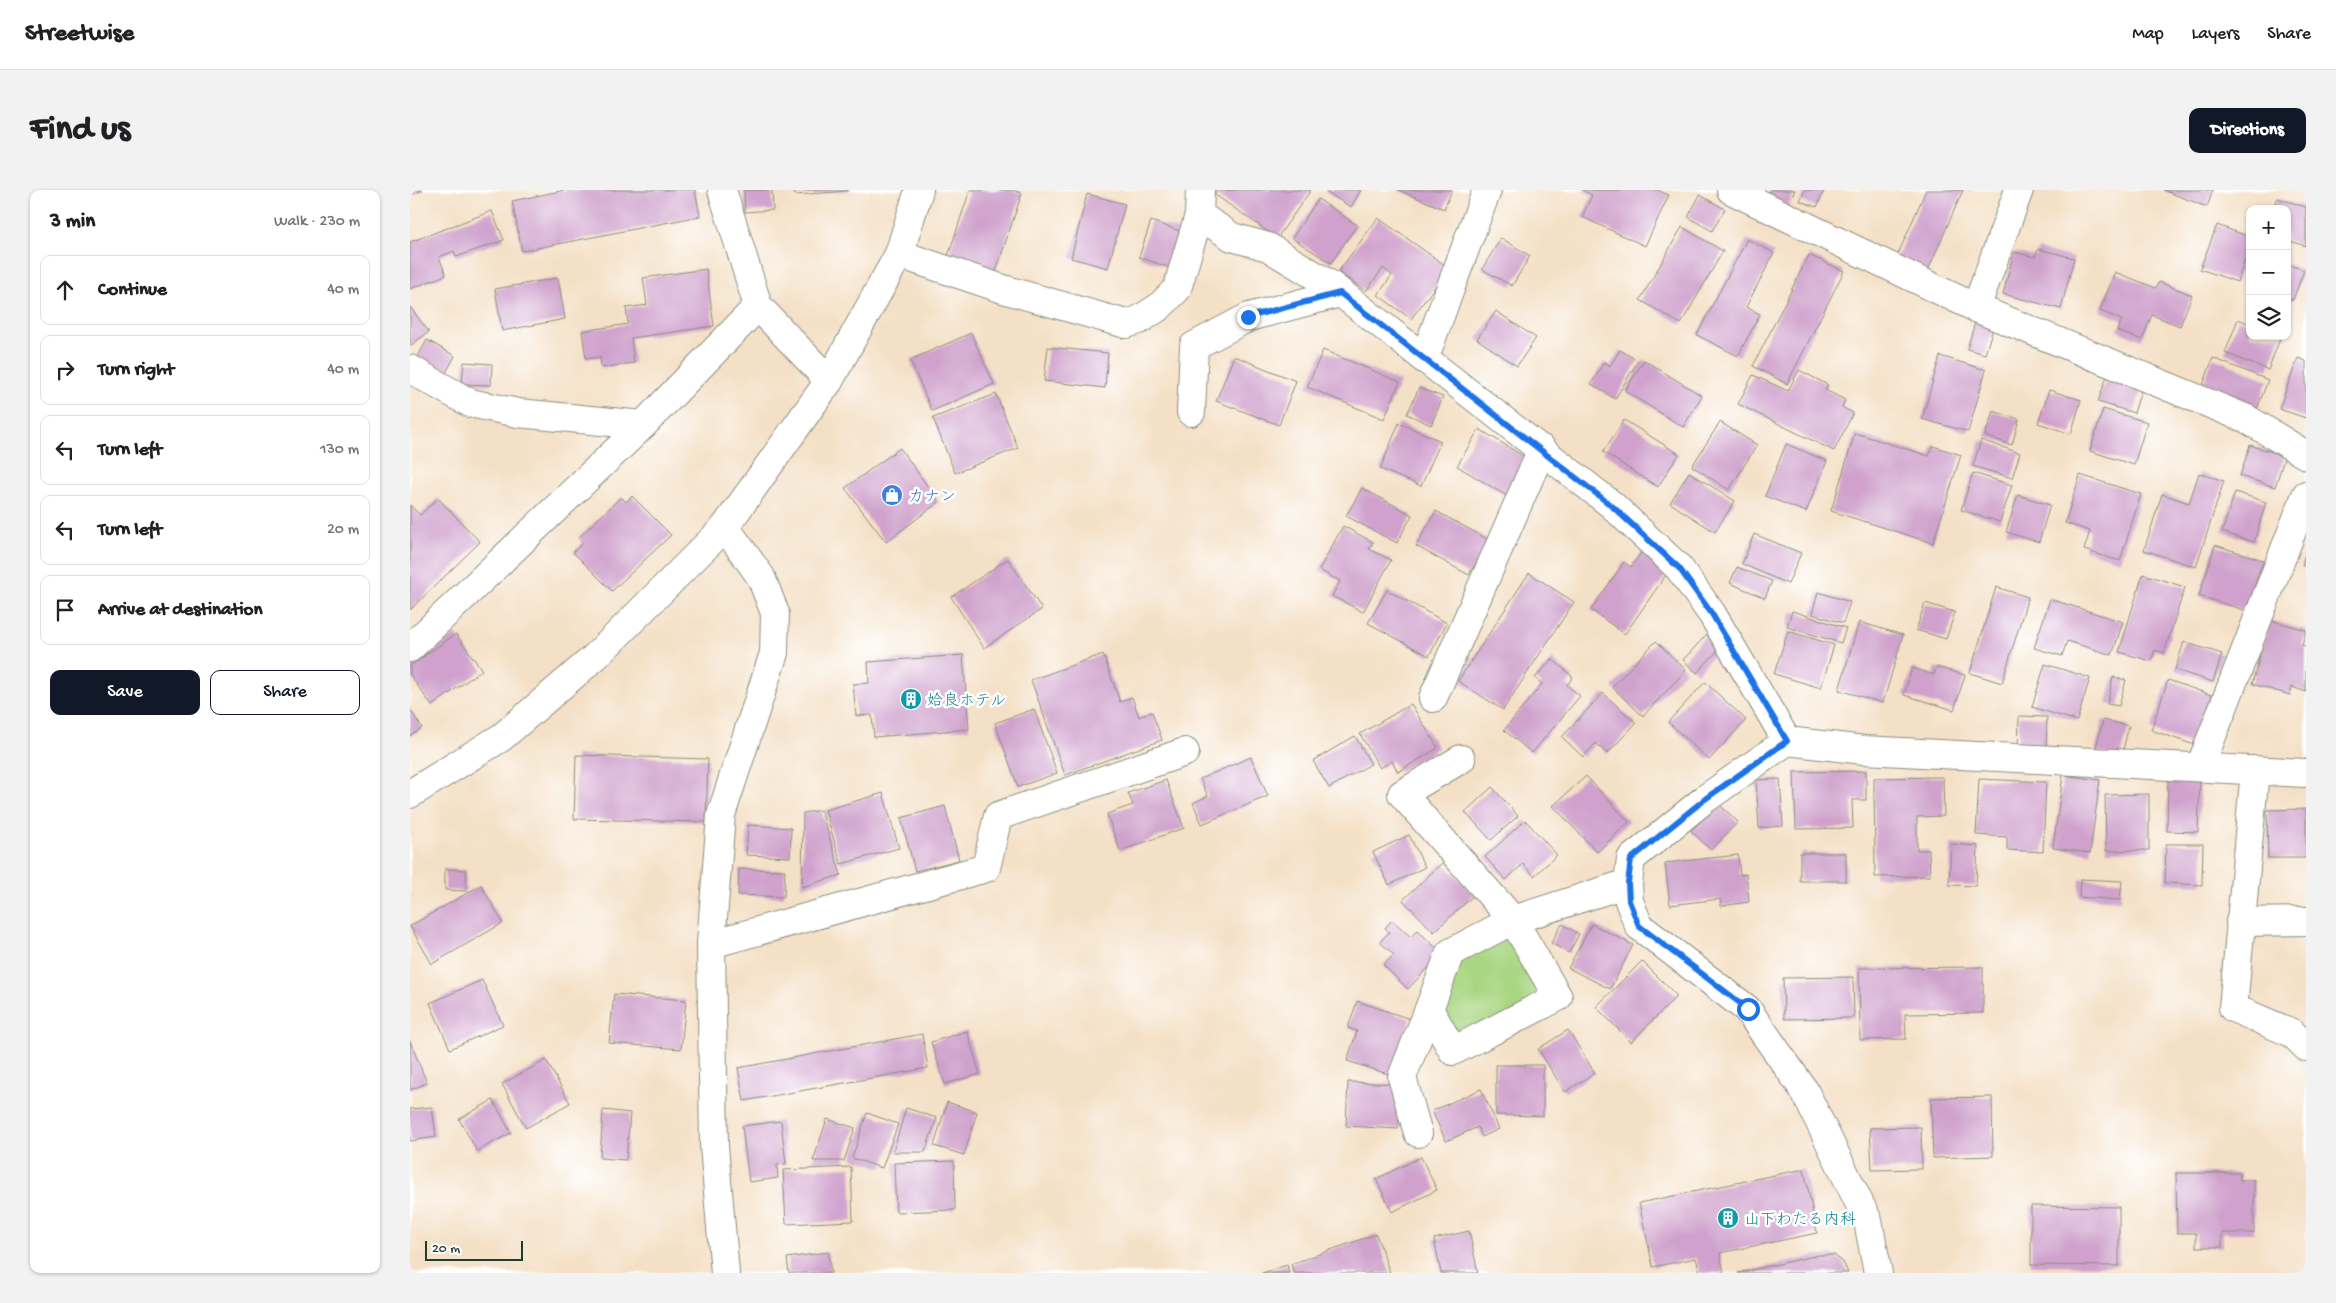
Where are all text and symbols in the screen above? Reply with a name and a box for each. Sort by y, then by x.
text: Streetwise [25,20,134,49]
text: Map [2132,24,2164,45]
text: Layers [2192,24,2239,45]
text: Share [2267,24,2311,45]
button: Directions [2189,108,2306,153]
text: Find us [30,110,130,151]
map controls [2246,205,2291,340]
button: + [2246,205,2291,250]
text: 3 min [50,210,95,235]
text: Walk · 230 m [274,213,360,232]
button: − [2246,250,2291,295]
icon: ahead [51,276,79,304]
text: Continue [98,279,167,302]
text: 40 m [327,281,359,300]
button: layers [2246,295,2291,340]
route end [1237,306,1260,329]
icon: right [51,356,79,384]
text: Turn right [98,359,174,382]
text: 40 m [327,361,359,380]
icon: left [51,436,79,464]
text: Turn left [98,439,162,462]
text: 130 m [320,441,359,460]
shop icon: カナン [880,483,904,507]
place label: カナン [908,488,956,508]
icon: left [51,516,79,544]
text: Turn left [98,519,162,542]
text: 20 m [327,521,359,540]
icon: arrive [51,596,79,624]
text: Arrive at destination [98,599,262,622]
button: Save [50,670,200,715]
button: Share [210,670,360,715]
building icon: 姶良ホテル [899,687,923,711]
place label: 姶良ホテル [927,691,1006,712]
route start [1737,998,1760,1021]
building icon: 山下わたる内科 [1716,1206,1740,1230]
place label: 山下わたる内科 [1744,1210,1856,1231]
scale bar [425,1238,522,1261]
text: 20 m [432,1241,460,1258]

